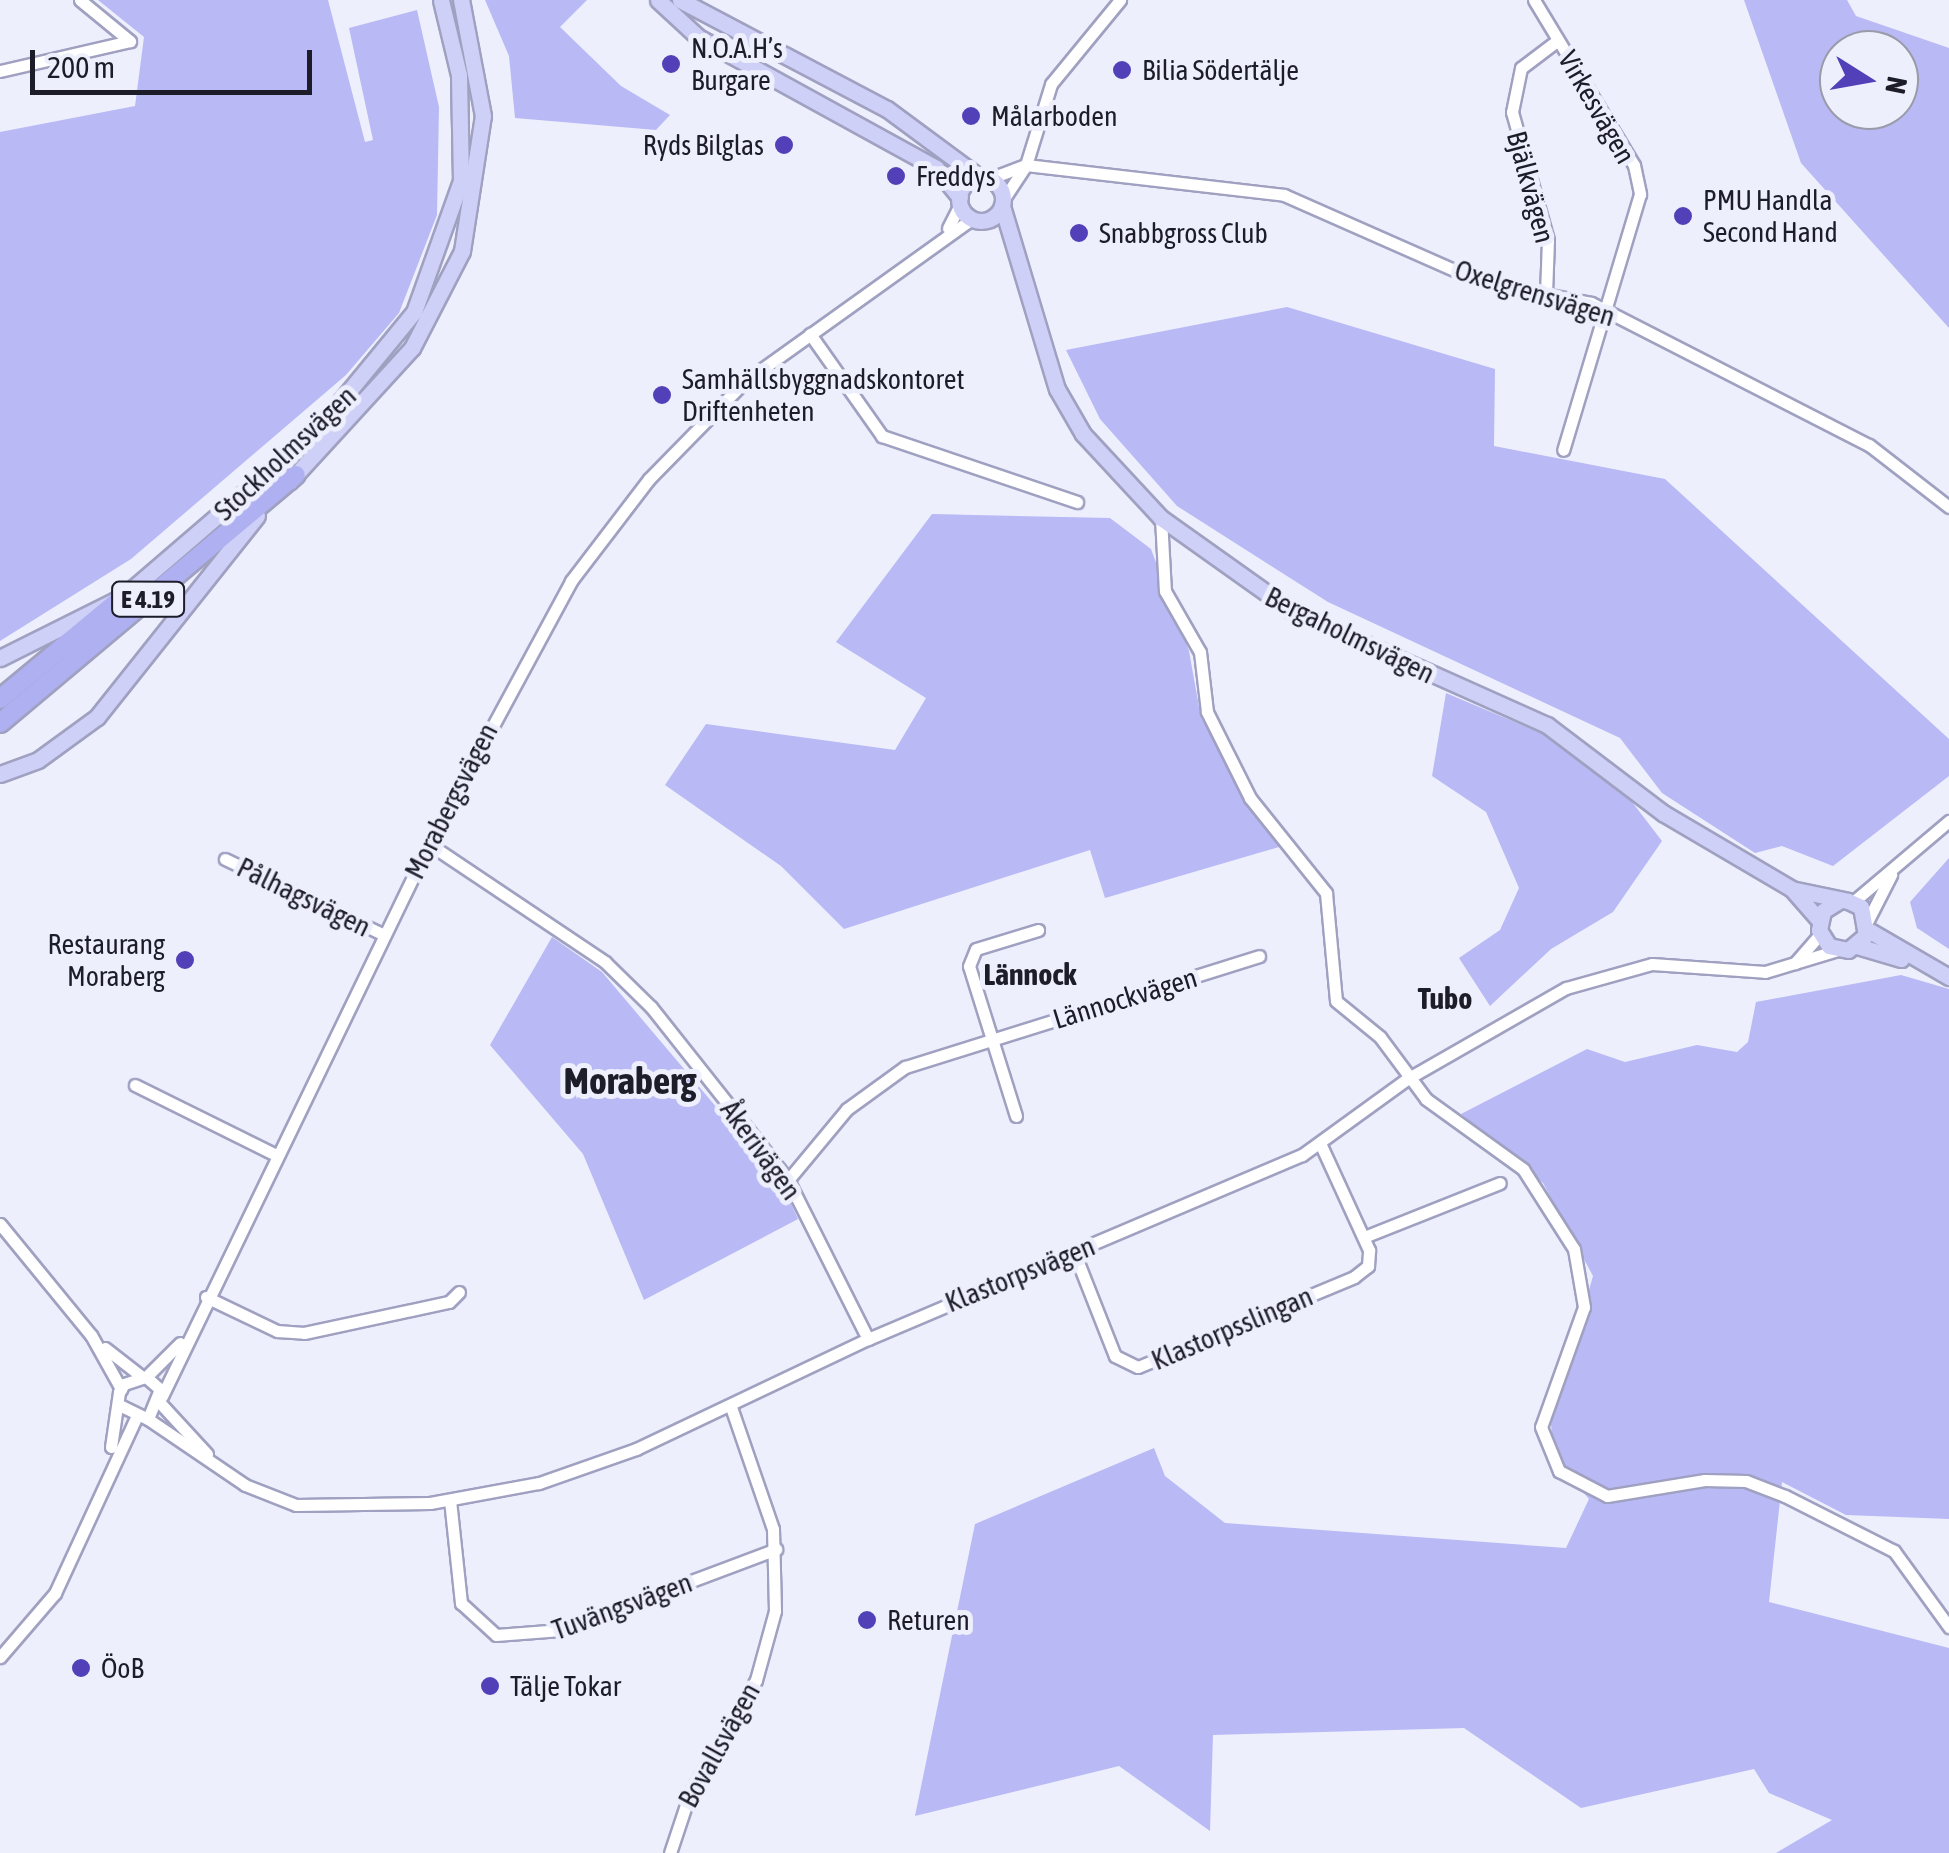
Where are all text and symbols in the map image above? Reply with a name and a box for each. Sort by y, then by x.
scale bar [35,30,318,92]
north arrow [1819,30,1919,130]
place label: N.O.A.H’s Burgare [691,31,783,97]
street label: Virkesvägen [1551,45,1643,169]
text: 200 m [47,50,115,84]
marker: N.O.A.H’s Burgare [660,53,682,75]
place label: Bilia Södertälje [1142,53,1299,87]
marker: Bilia Södertälje [1111,59,1133,81]
text: N [1879,74,1914,97]
place label: Målarboden [991,99,1117,133]
marker: Målarboden [960,105,982,127]
street label: Bjälkvägen [1500,127,1562,247]
place label: Ryds Bilglas [643,128,764,162]
marker: Ryds Bilglas [773,134,795,156]
place label: Freddys [916,159,996,193]
marker: Freddys [885,165,907,187]
place label: PMU Handla Second Hand [1703,183,1838,249]
marker: PMU Handla Second Hand [1672,205,1694,227]
place label: Snabbgross Club [1099,216,1268,250]
marker: Snabbgross Club [1068,222,1090,244]
street label: Oxelgrensvägen [1451,253,1619,333]
place label: Samhällsbyggnadskontoret Driftenheten [682,362,965,428]
street label: Stockholmsvägen [207,379,363,527]
marker: Samhällsbyggnadskontoret Driftenheten [651,384,673,406]
road number: E 4.19 [110,579,186,619]
street label: Bergaholmsvägen [1260,580,1440,690]
street label: Morabergsvägen [397,718,505,884]
street label: Pålhagsvägen [232,850,376,944]
place label: Restaurang Moraberg [47,927,165,993]
marker: Restaurang Moraberg [174,949,196,971]
district label: Lännock [983,956,1077,992]
street label: Lännockvägen [1049,960,1201,1036]
district label: Tubo [1418,980,1472,1016]
district label: Moraberg [563,1058,697,1104]
street label: Åkerivägen [714,1094,808,1206]
street label: Klastorpsvägen [940,1229,1100,1319]
street label: Klastorpsslingan [1146,1279,1318,1377]
street label: Tuvängsvägen [548,1565,696,1647]
place label: Returen [887,1603,970,1637]
marker: Returen [856,1609,878,1631]
place label: ÖoB [101,1651,144,1685]
marker: ÖoB [70,1657,92,1679]
place label: Tälje Tokar [510,1669,621,1703]
marker: Tälje Tokar [479,1675,501,1697]
street label: Bovallsvägen [671,1677,767,1813]

